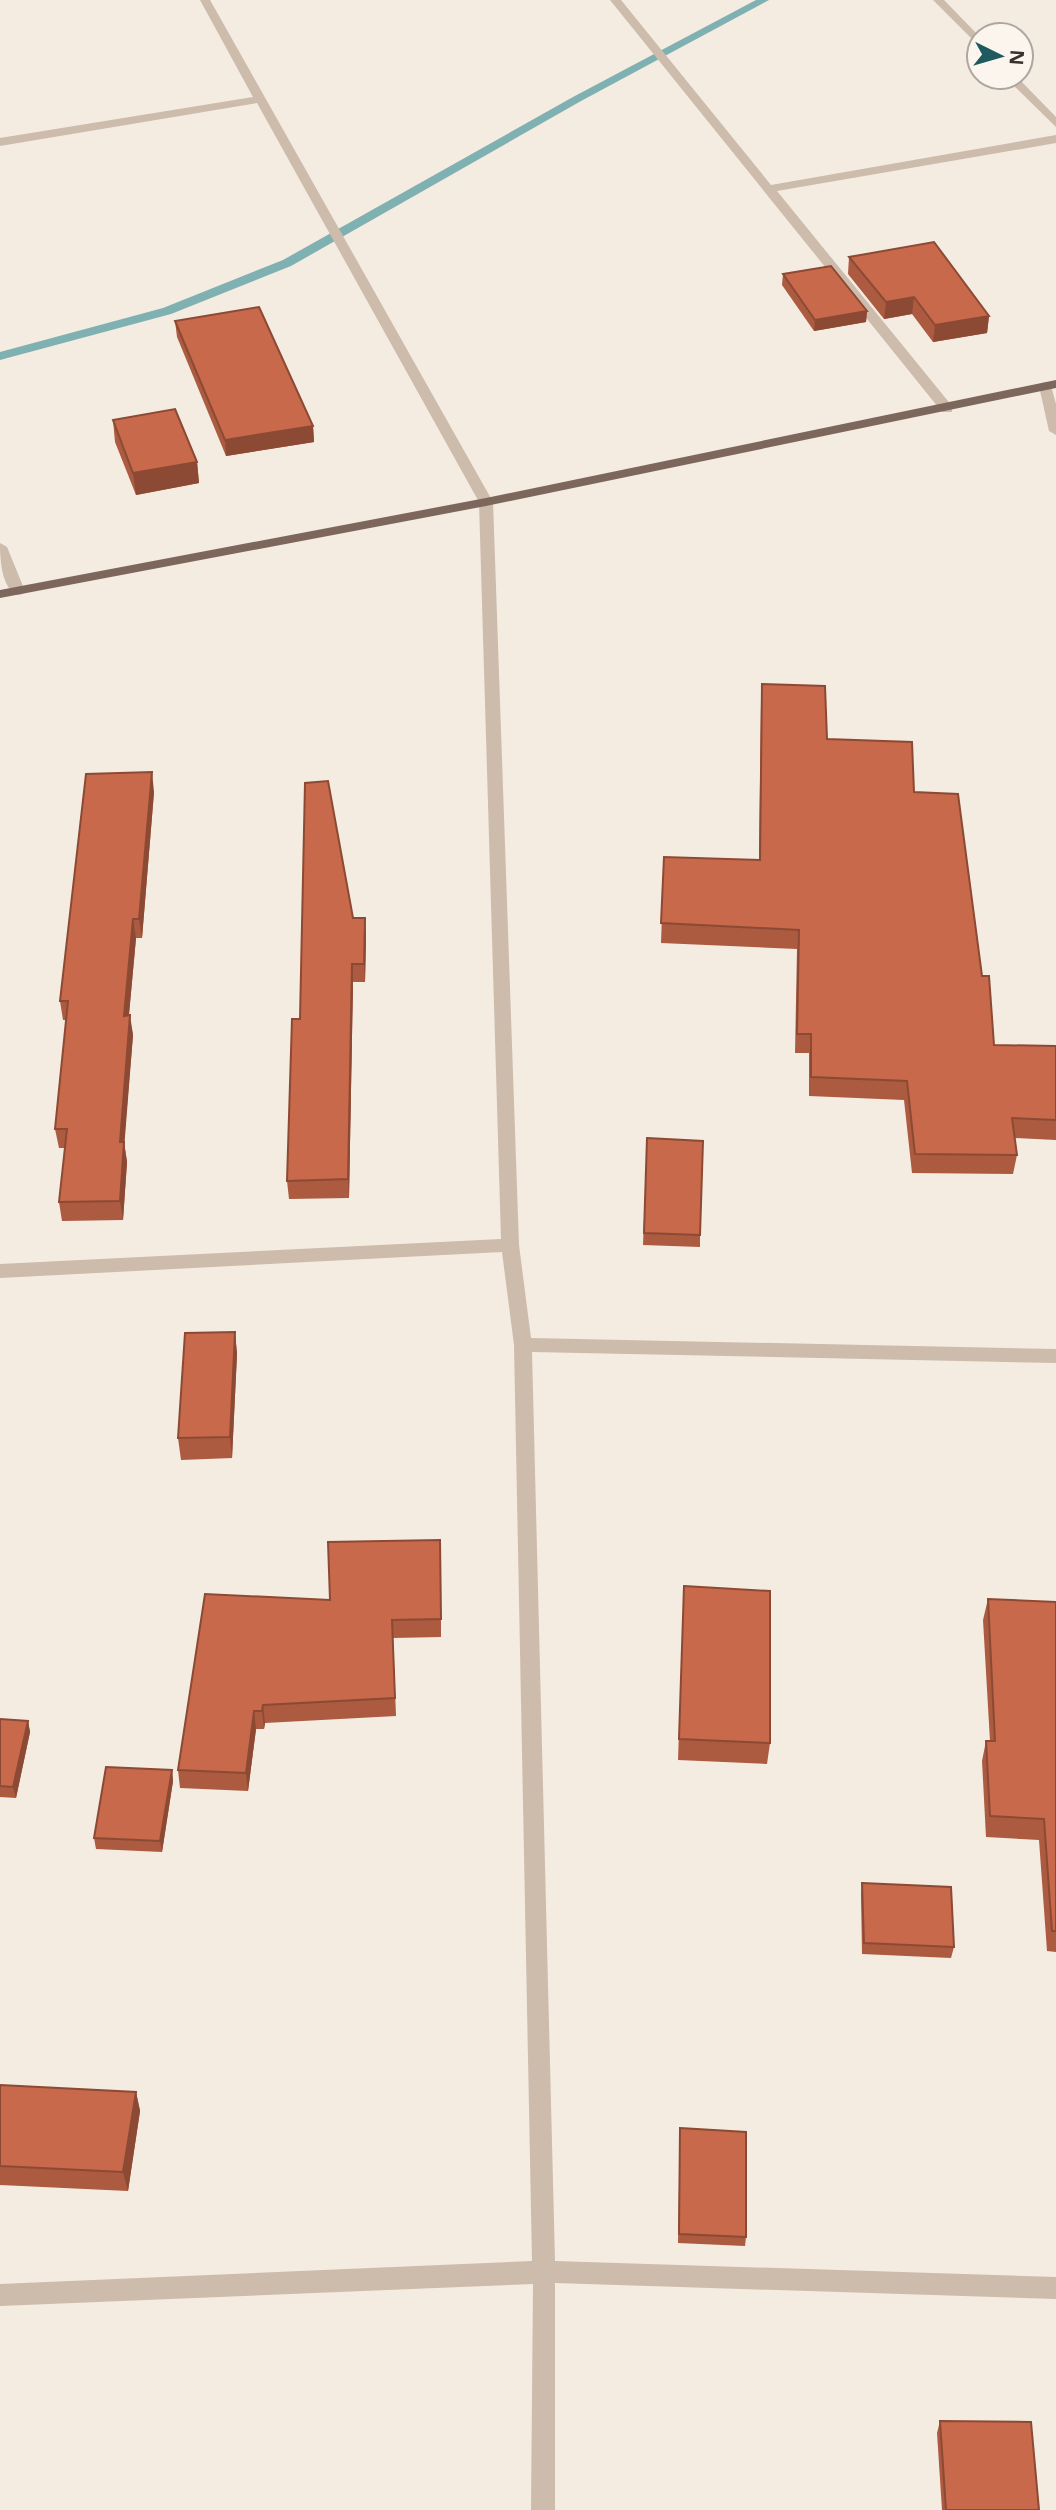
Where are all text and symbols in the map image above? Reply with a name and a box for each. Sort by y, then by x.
north arrow [965,21,1035,91]
text: N [1003,49,1031,66]

